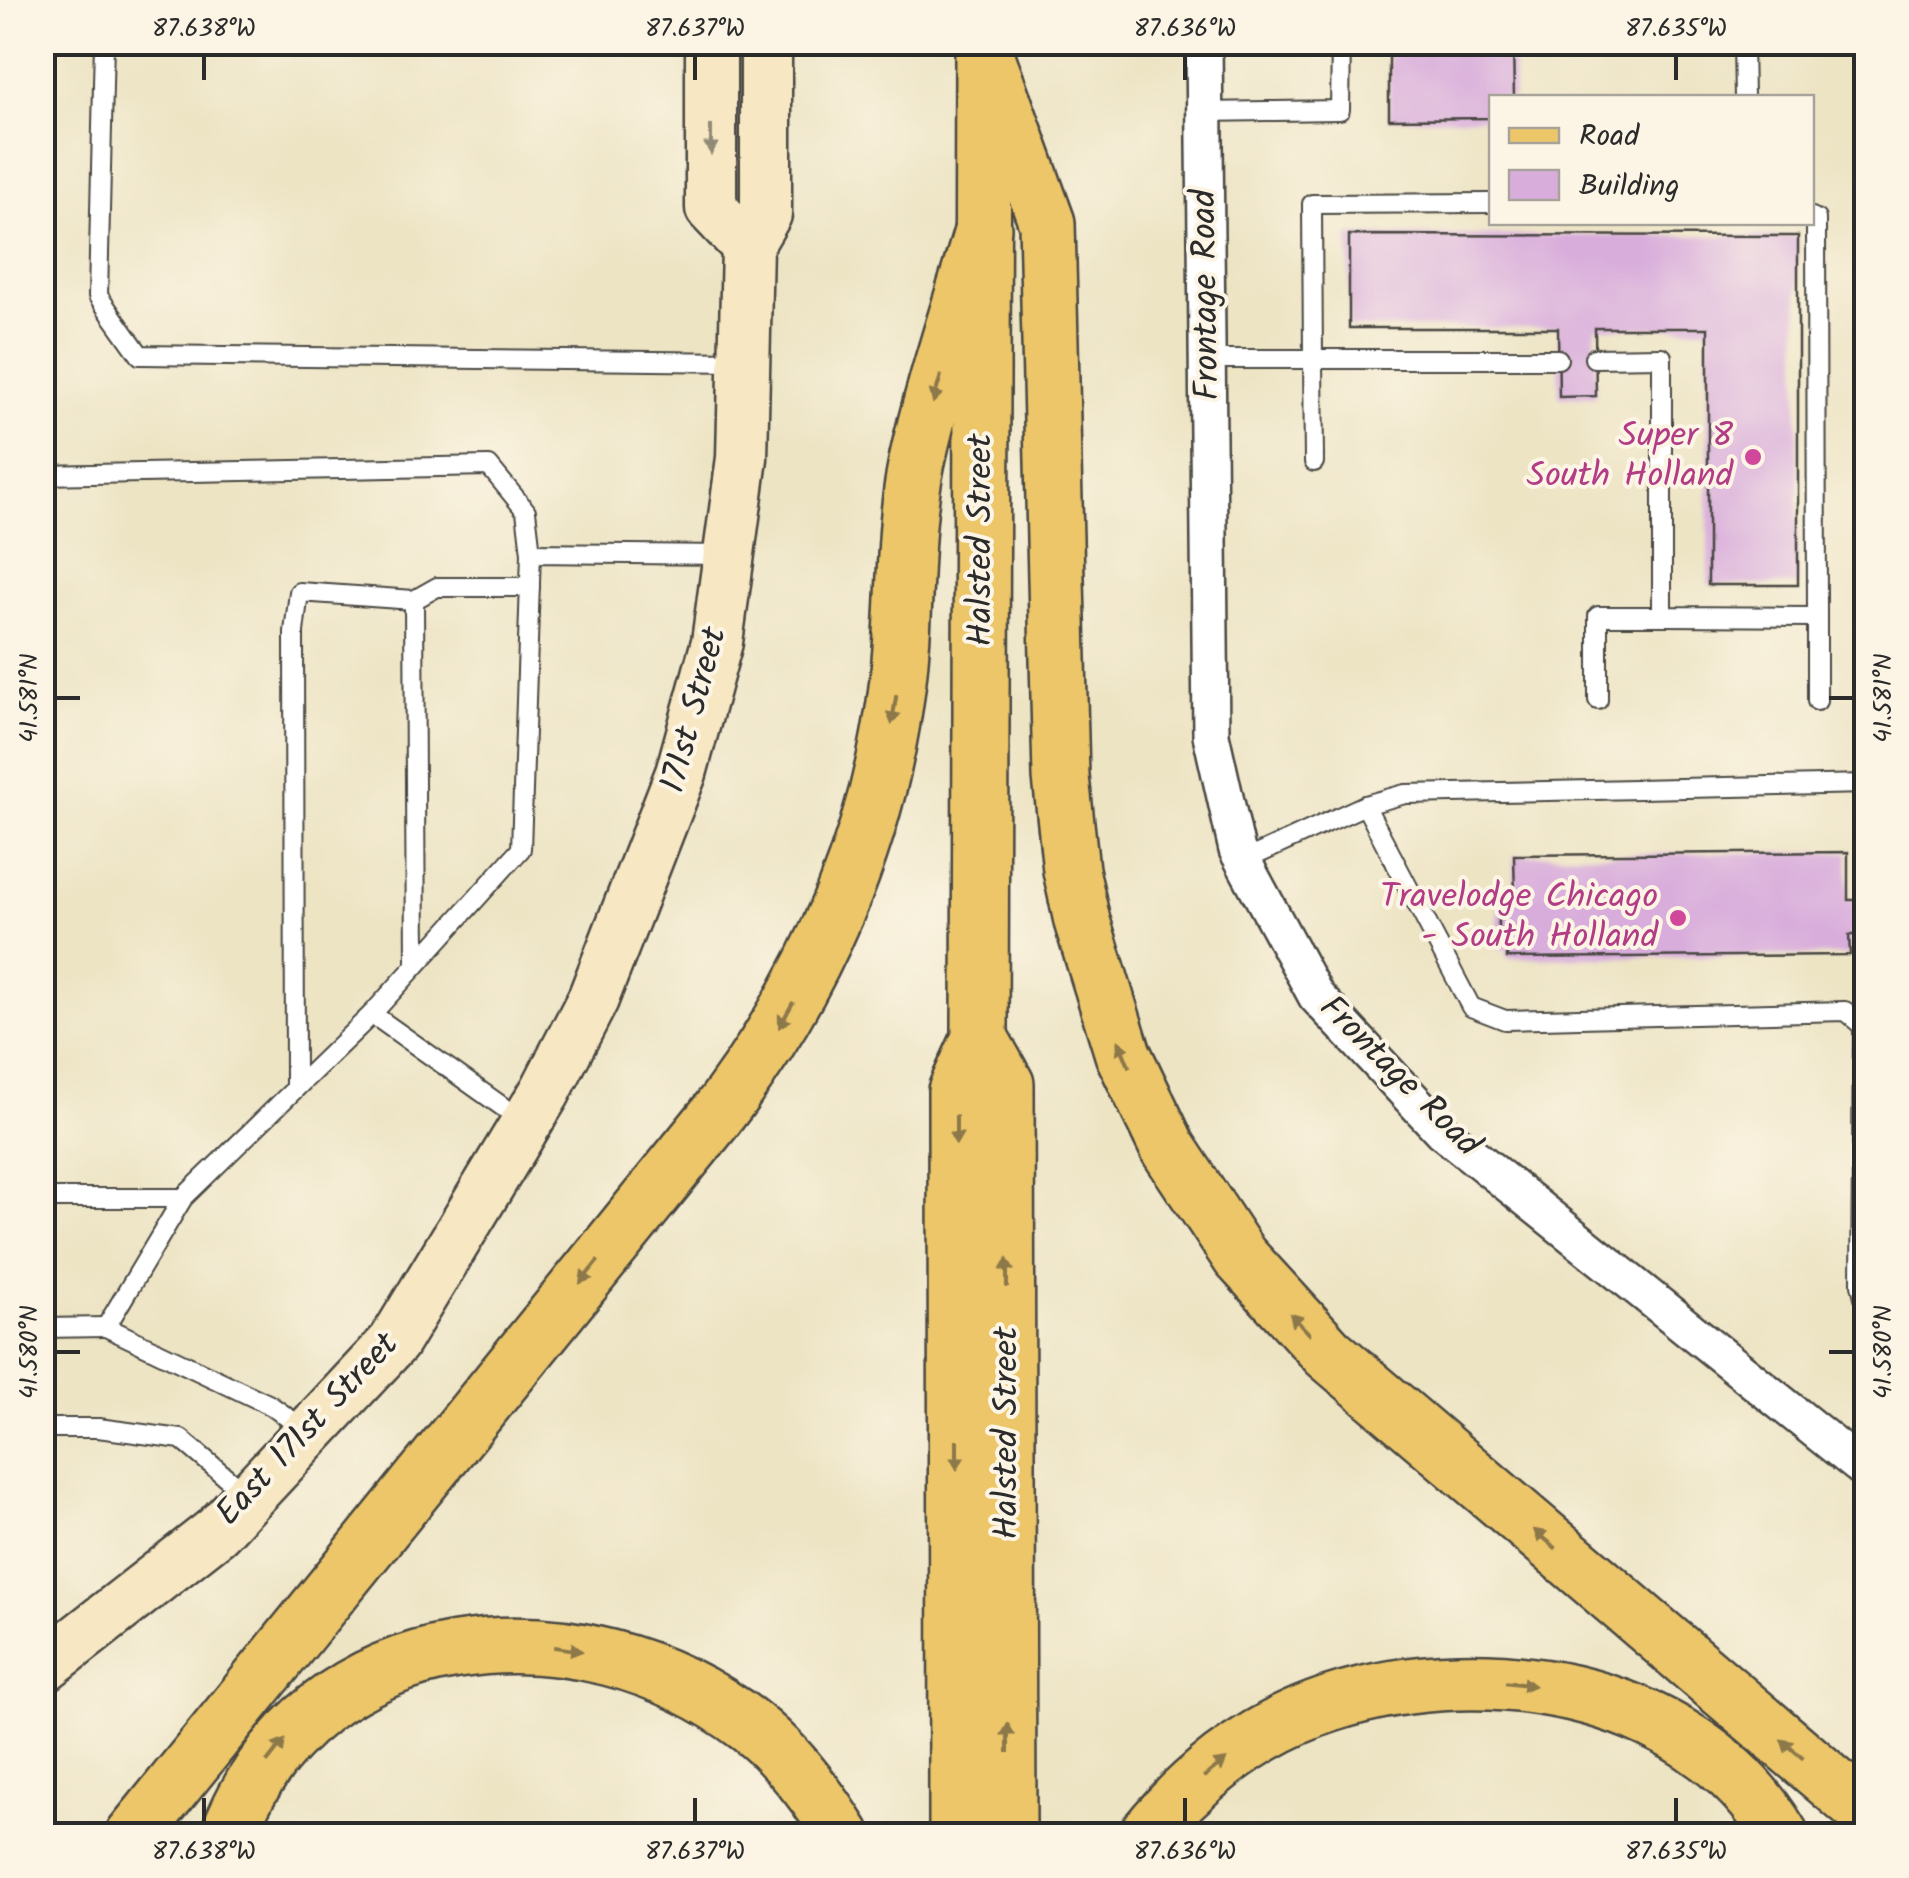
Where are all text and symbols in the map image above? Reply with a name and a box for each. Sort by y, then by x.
text: 87.638°W [152,9,256,49]
text: 87.637°W [645,9,745,49]
text: 87.636°W [1134,9,1236,49]
text: 87.635°W [1625,9,1727,49]
legend [1489,95,1814,225]
text: Road [1579,113,1640,161]
one-way arrow [703,125,719,156]
text: Building [1579,163,1679,211]
street label: Frontage Road [1177,188,1237,401]
one-way arrow [929,374,944,405]
place label: Super 8 South Holland [1526,409,1735,505]
street label: Halsted Street [954,433,1010,646]
marker: Super 8 South Holland [1742,446,1764,468]
street label: 171st Street [646,621,744,799]
text: 41.581°N [10,653,50,743]
text: 41.581°N [1864,653,1904,743]
one-way arrow [885,695,901,726]
place label: Travelodge Chicago - South Holland [1380,870,1660,966]
marker: Travelodge Chicago - South Holland [1667,907,1689,929]
street label: Frontage Road [1305,983,1494,1172]
one-way arrow [777,1000,794,1029]
one-way arrow [1115,1039,1131,1069]
one-way arrow [948,1115,964,1147]
one-way arrow [999,1257,1015,1289]
one-way arrow [579,1260,600,1285]
text: 41.580°N [10,1305,50,1399]
text: 41.580°N [1864,1305,1904,1399]
one-way arrow [1289,1313,1312,1337]
street label: East 171st Street [203,1320,414,1540]
street label: Halsted Street [980,1326,1036,1539]
one-way arrow [949,1440,965,1472]
one-way arrow [1532,1528,1557,1550]
one-way arrow [553,1642,584,1658]
one-way arrow [1505,1676,1537,1692]
one-way arrow [1000,1722,1016,1754]
one-way arrow [1780,1738,1805,1760]
one-way arrow [265,1739,286,1764]
one-way arrow [1203,1758,1228,1779]
text: 87.638°W [152,1832,256,1872]
text: 87.637°W [645,1832,745,1872]
text: 87.636°W [1134,1832,1236,1872]
text: 87.635°W [1625,1832,1727,1872]

